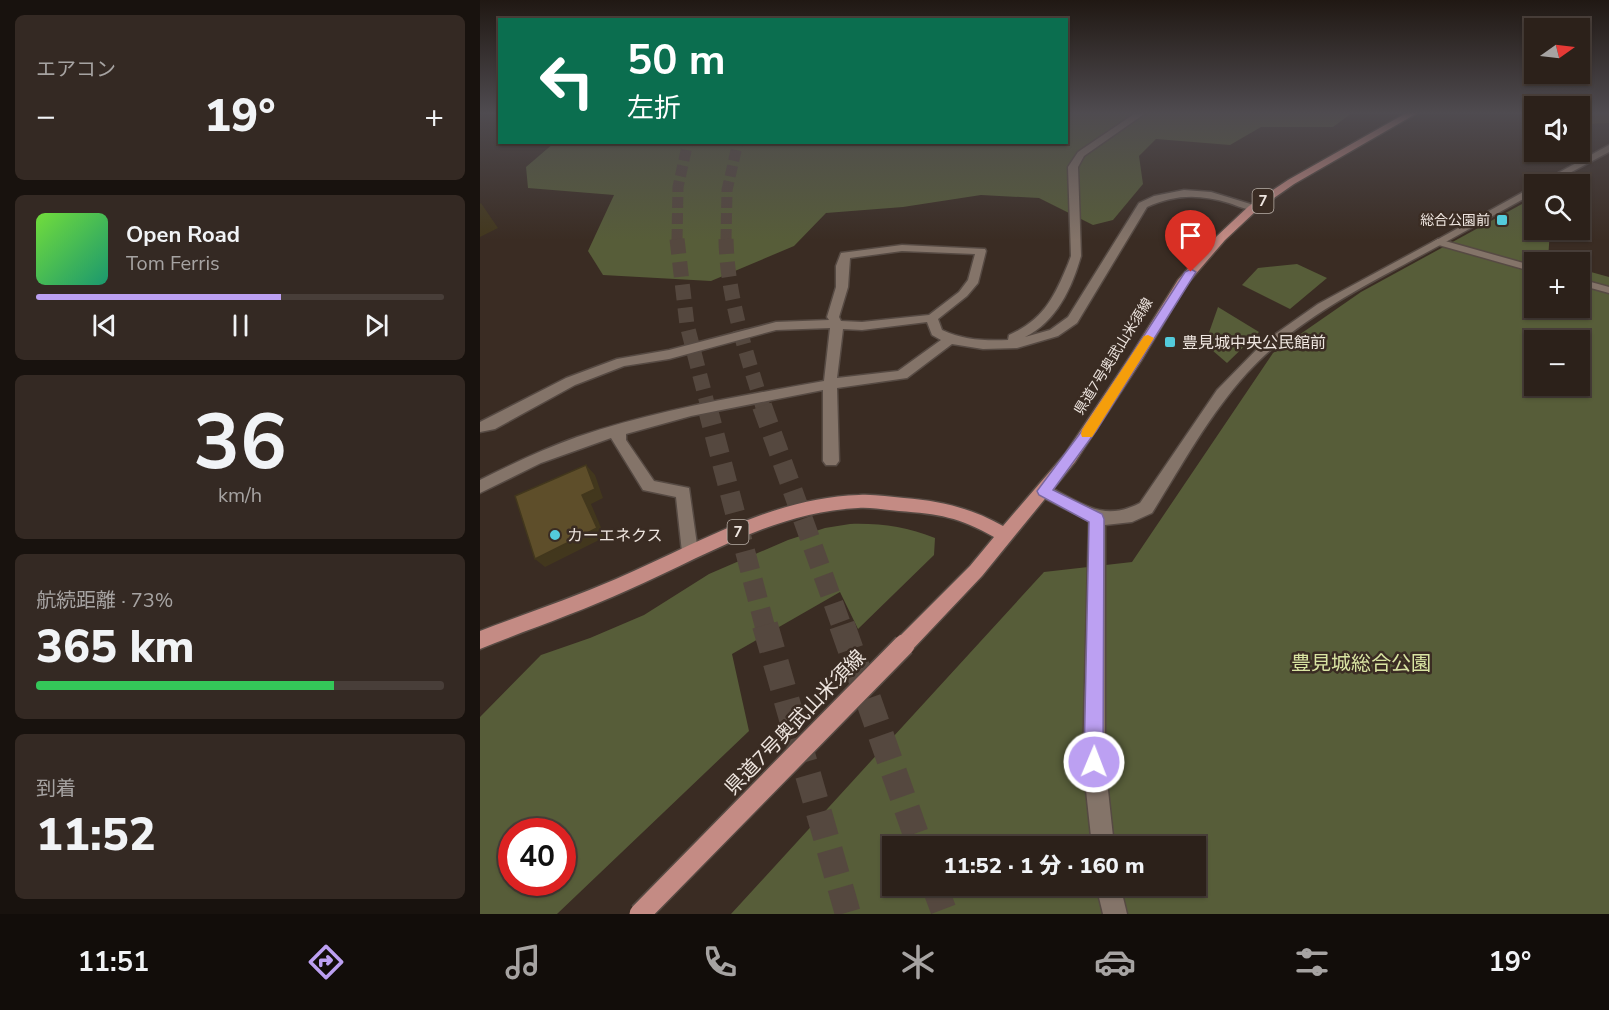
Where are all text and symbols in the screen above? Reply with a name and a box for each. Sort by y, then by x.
north arrow [1524,18,1590,84]
map controls [1524,18,1590,396]
text: 50 m [627,32,726,89]
icon: left [528,42,606,120]
text: エアコン [36,56,116,83]
text: 19° [204,86,276,147]
text: 左折 [627,90,681,127]
text: − [36,94,56,139]
text: + [424,94,444,139]
button: sound [1524,96,1590,162]
button: search [1524,174,1590,240]
road number: 7 [1252,189,1274,213]
pin [1165,210,1216,272]
place label: 総合公園前 [1420,211,1490,230]
marker: 総合公園前 [1495,213,1509,227]
icon: arrive [1174,219,1207,252]
text: Open Road [126,220,240,250]
text: Tom Ferris [126,250,220,277]
button: + [1524,252,1590,318]
street label: 県道7号奥武山米須線 [1070,294,1157,418]
icon: previous [88,309,121,342]
icon: pause [224,309,257,342]
icon: next [360,309,393,342]
button: − [1524,330,1590,396]
place label: 豊見城中央公民館前 [1182,332,1326,354]
marker: 豊見城中央公民館前 [1163,335,1177,349]
text: 36 [193,389,287,496]
text: km/h [218,482,262,509]
road number: 7 [728,520,748,544]
place label: カーエネクス [567,525,663,547]
marker: カーエネクス [548,528,562,542]
text: 航続距離 · 73% [36,587,173,614]
text: 365 km [36,617,195,678]
street label: 県道7号奥武山米須線 [719,644,872,801]
park label: 豊見城総合公園 [1291,650,1431,677]
position arrow [1062,730,1126,794]
text: 到着 [36,775,76,802]
text: 11:52 [36,805,156,866]
speed limit sign: 40 [498,818,576,896]
text: 11:52 · 1 分 · 160 m [943,851,1145,881]
icon: directions [305,941,347,983]
icon: music [502,941,544,983]
icon: phone [699,941,741,983]
icon: climate [897,941,939,983]
icon: car [1094,941,1136,983]
icon: filters [1291,941,1333,983]
text: 11:51 [78,944,149,981]
text: 19° [1489,944,1531,981]

